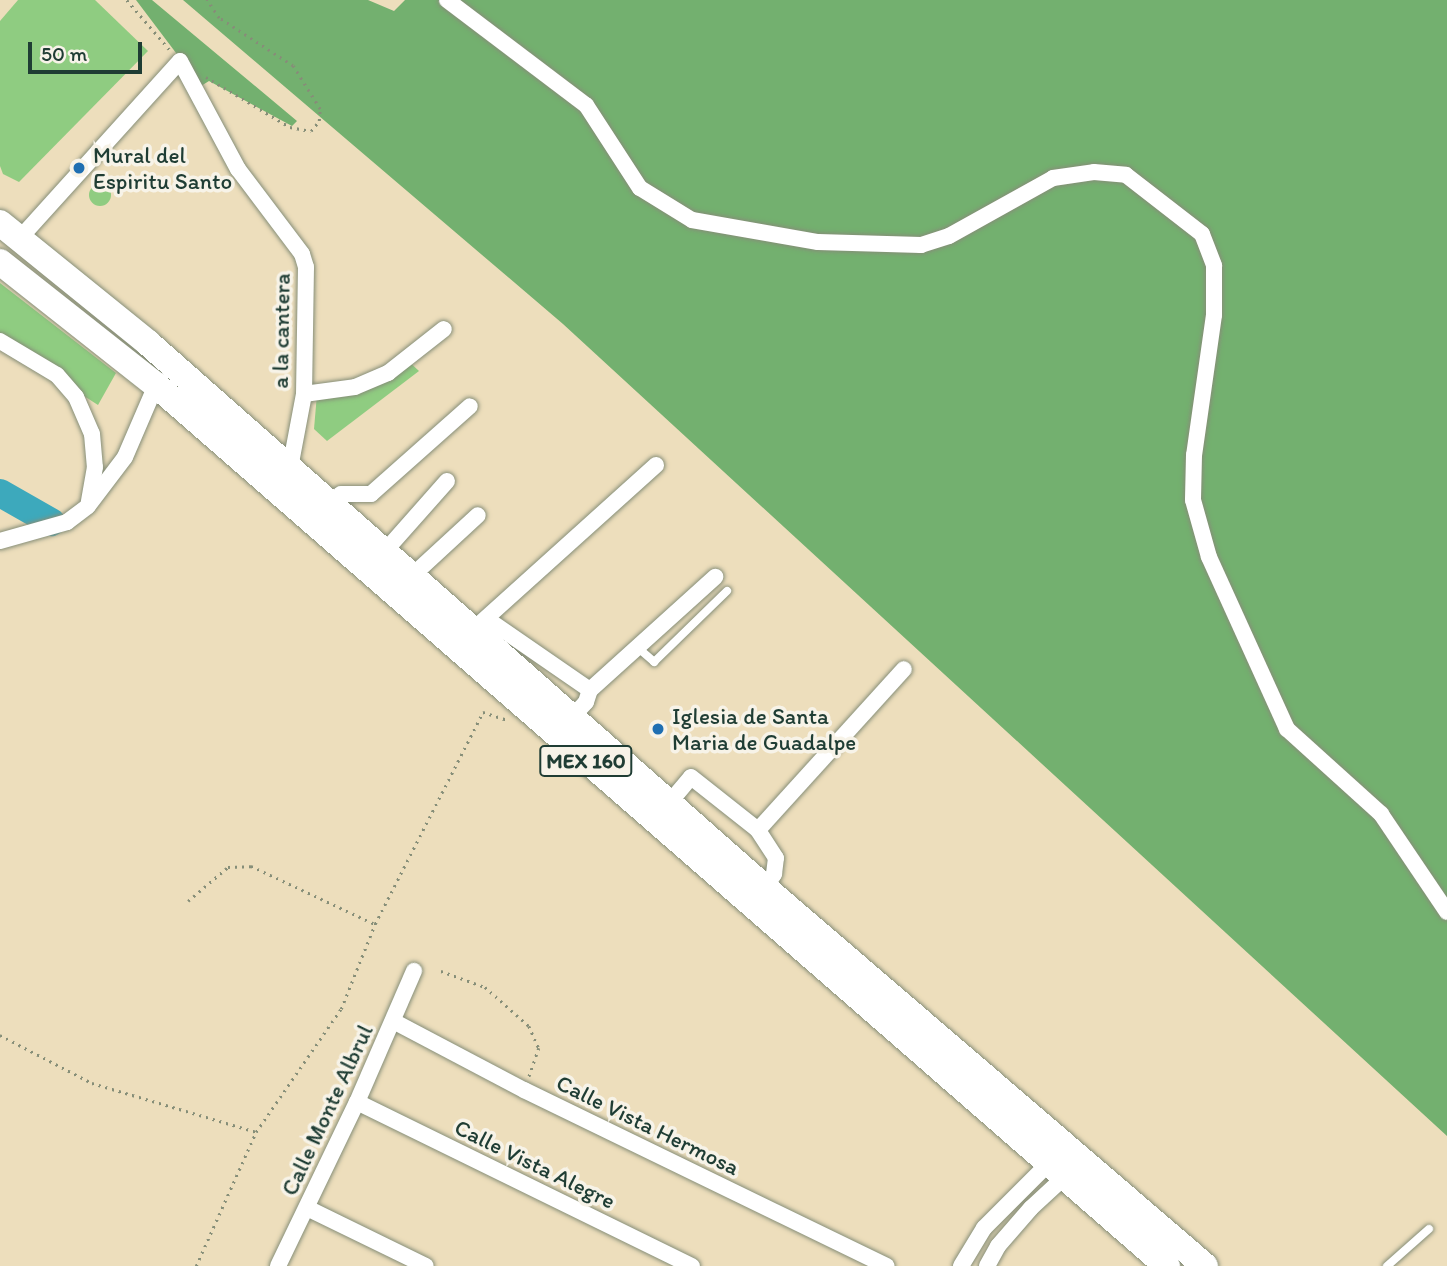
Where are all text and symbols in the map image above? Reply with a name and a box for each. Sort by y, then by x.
scale bar [32,28,145,72]
text: 50 m [41,41,87,66]
place label: Mural del Espiritu Santo [93,141,233,195]
marker: Mural del Espiritu Santo [71,160,87,176]
street label: a la cantera [266,273,296,389]
place label: Iglesia de Santa Maria de Guadalpe [672,702,857,756]
marker: Iglesia de Santa Maria de Guadalpe [650,721,666,737]
road number: MEX 160 [539,744,633,778]
street label: Calle Monte Albrul [275,1020,379,1200]
street label: Calle Vista Hermosa [552,1069,744,1181]
street label: Calle Vista Alegre [450,1113,620,1215]

